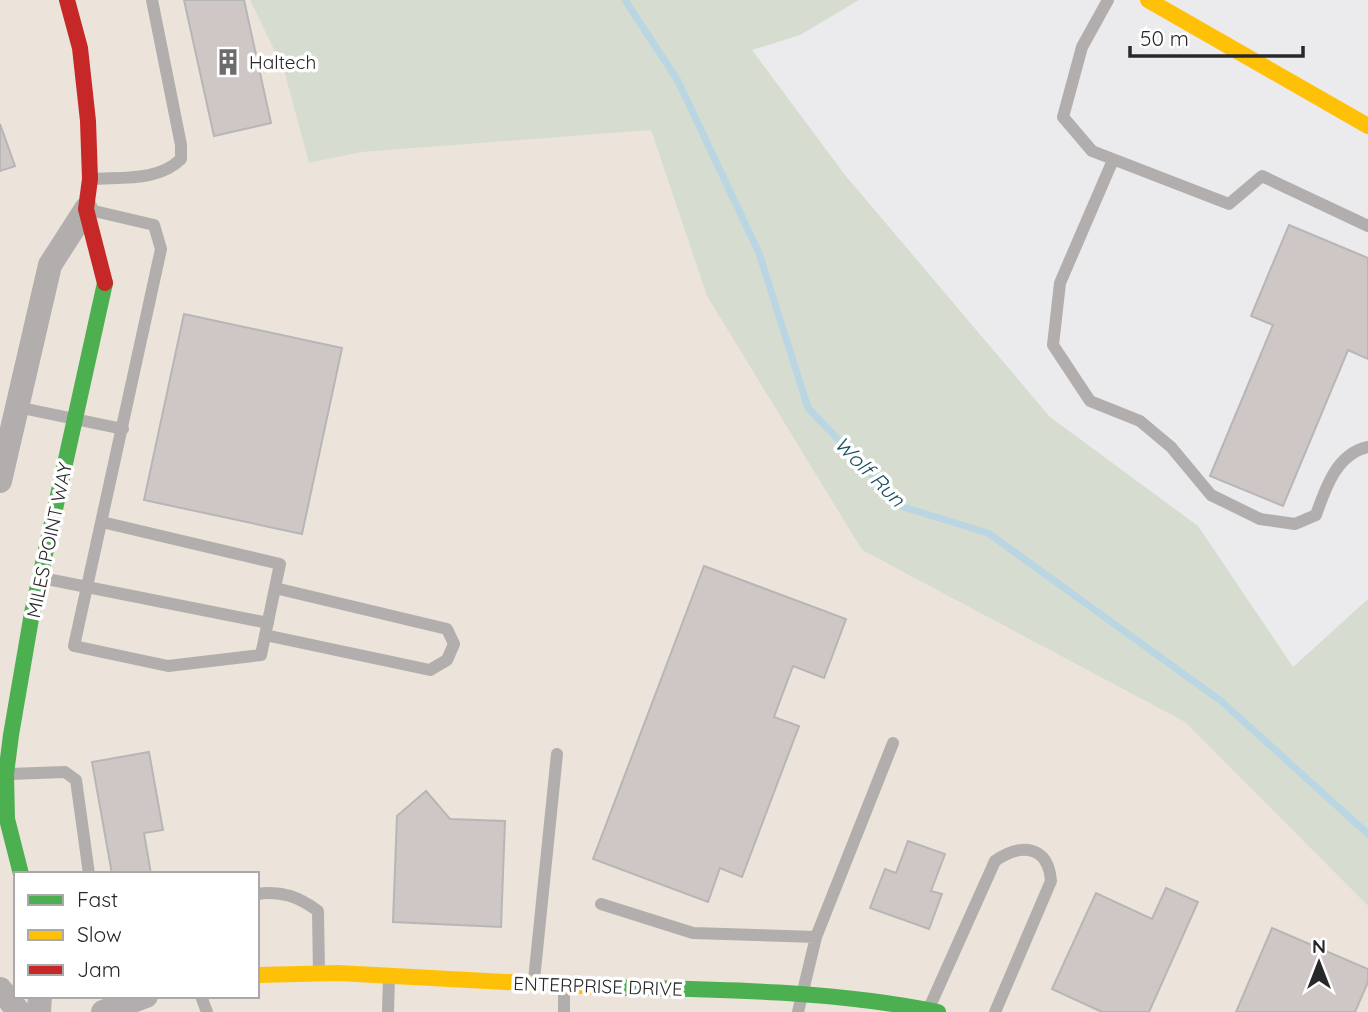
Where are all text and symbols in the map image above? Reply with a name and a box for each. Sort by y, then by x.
scale bar [1130,14,1303,58]
text: 50 m [1140,25,1189,51]
building icon: Haltech [213,47,243,77]
place label: Haltech [249,50,316,74]
water label: Wolf Run [829,430,911,512]
street label: MILES POINT WAY [21,460,77,620]
legend [14,872,259,998]
text: Fast [77,886,118,912]
text: Slow [77,921,122,947]
north arrow [1284,928,1354,998]
text: N [1312,934,1326,958]
text: Jam [77,956,121,982]
street label: ENTERPRISE DRIVE [513,971,683,1001]

